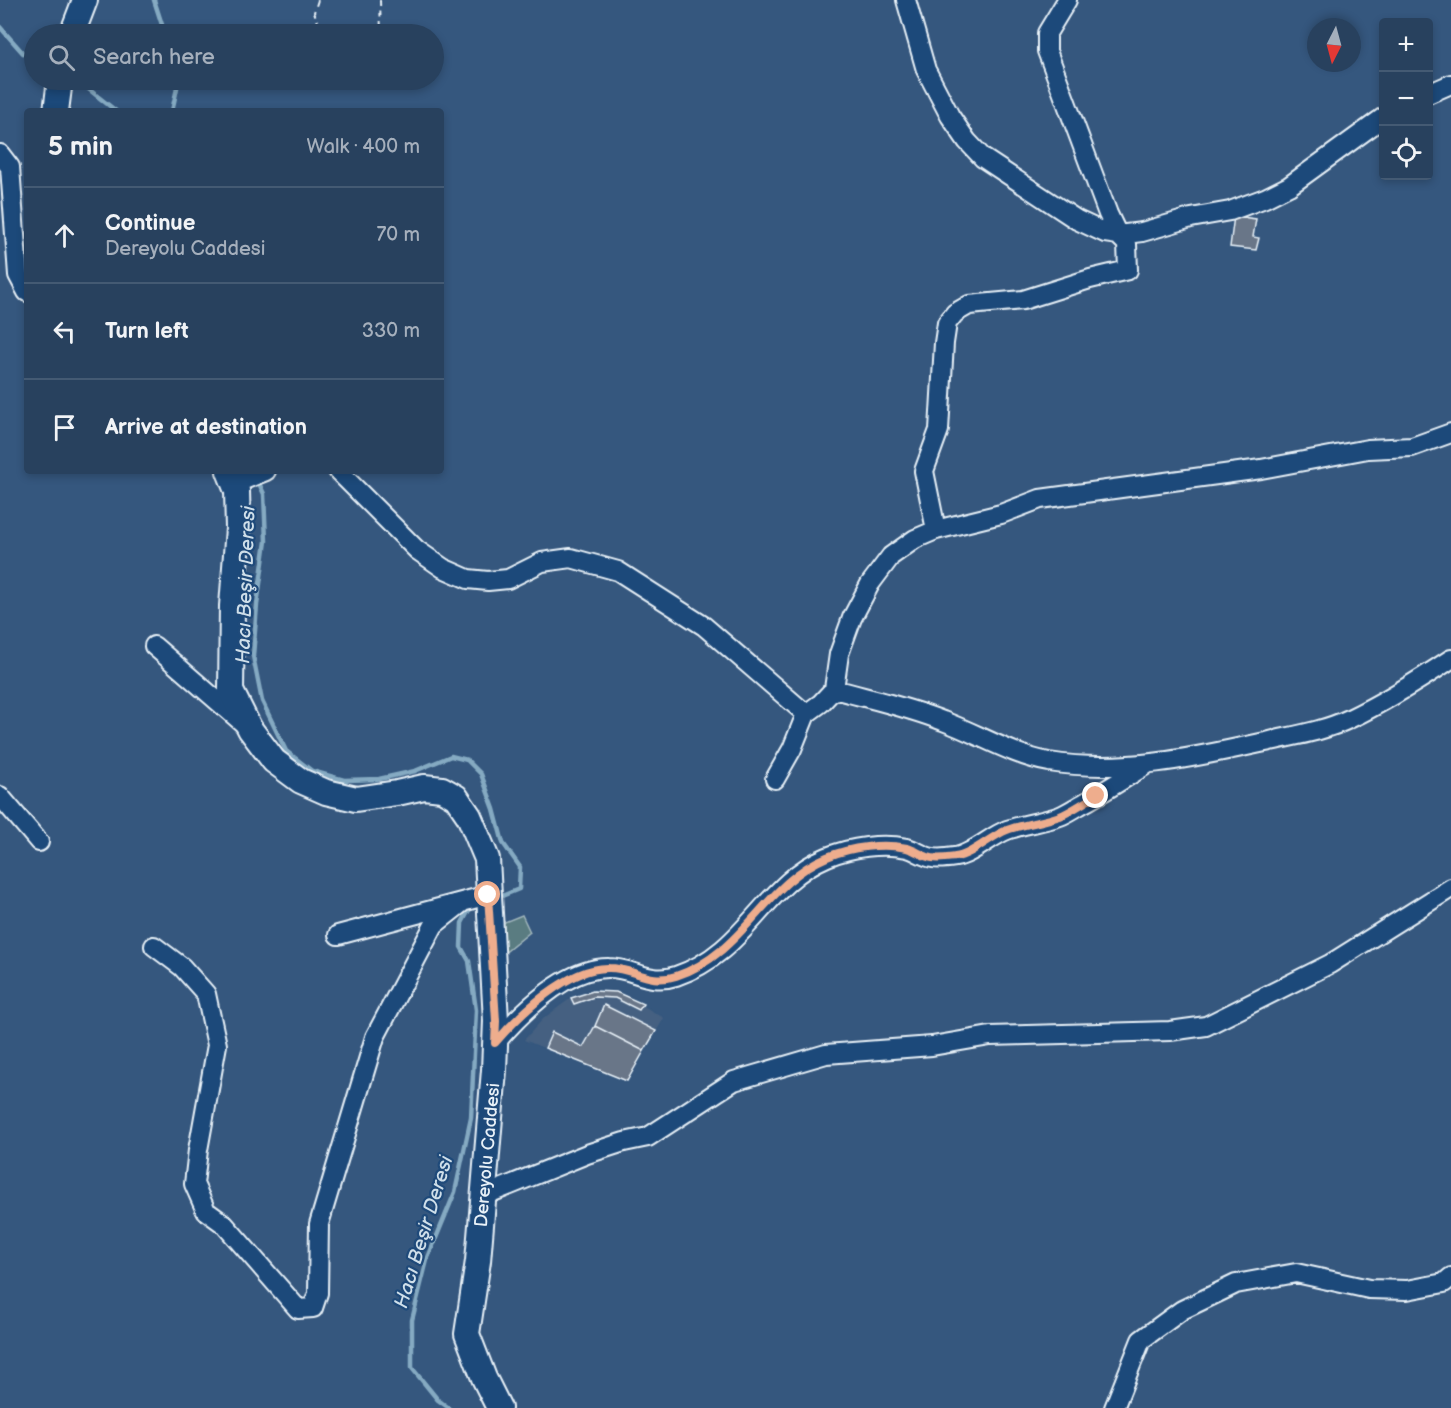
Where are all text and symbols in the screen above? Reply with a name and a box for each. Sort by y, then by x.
north arrow [1307,18,1361,72]
map controls [1379,18,1433,180]
button: + [1379,18,1433,72]
search box [24,24,444,90]
icon: search [45,41,78,74]
text: Search here [93,44,215,71]
button: − [1379,72,1433,126]
button: locate [1379,126,1433,180]
text: 5 min [48,132,113,163]
text: Walk · 400 m [307,135,420,159]
text: Continue [105,210,195,237]
icon: ahead [48,219,81,252]
text: 70 m [376,223,420,247]
text: Dereyolu Caddesi [105,237,265,261]
icon: left [48,315,81,348]
text: Turn left [105,318,189,345]
text: 330 m [362,319,420,343]
icon: arrive [48,411,81,444]
text: Arrive at destination [105,414,307,441]
water label: Hacı Beşir Deresi [231,504,261,664]
route end [1082,782,1108,808]
route start [474,881,500,907]
street label: Dereyolu Caddesi [471,1082,504,1228]
water label: Hacı Beşir Deresi [389,1152,459,1311]

